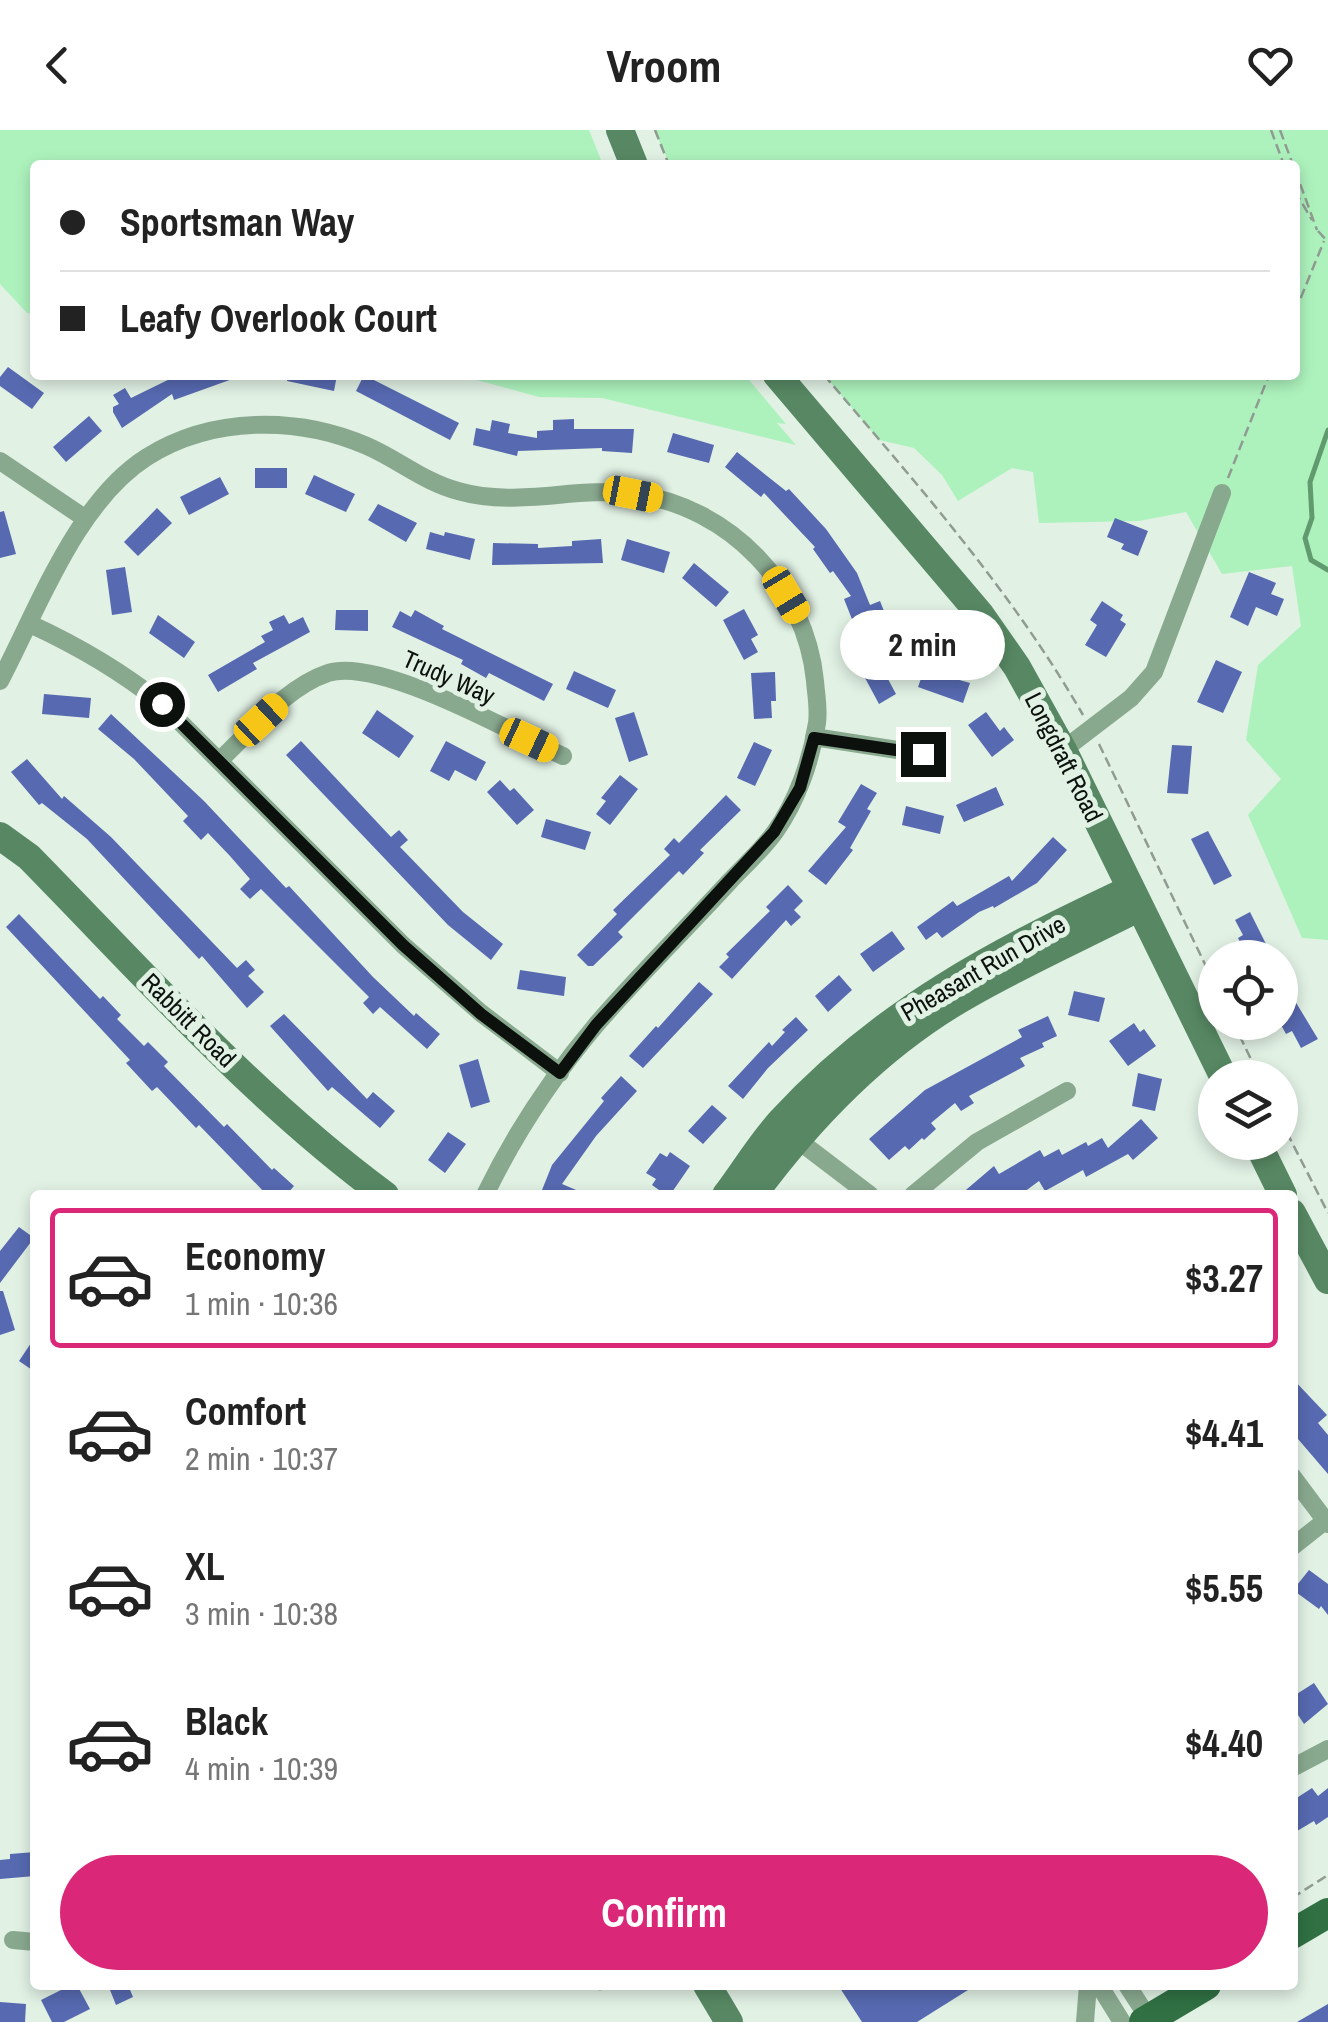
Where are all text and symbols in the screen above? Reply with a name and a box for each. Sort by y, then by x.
text: Vroom [607,35,721,96]
icon: back [30,38,85,93]
icon: heart [1243,38,1298,93]
text: Sportsman Way [120,197,354,248]
text: Leafy Overlook Court [120,293,437,344]
car [601,474,665,514]
car [758,562,814,628]
callout: 2 min [840,609,1006,679]
text: 2 min [888,623,957,666]
street label: Trudy Way [398,642,501,713]
route start [140,682,185,727]
street label: Longdraft Road [1017,686,1111,828]
car [229,689,293,751]
car [495,714,563,766]
route end [901,732,946,777]
street label: Pheasant Run Drive [895,907,1071,1029]
map controls [1198,940,1298,1160]
button: locate [1198,940,1298,1040]
street label: Rabbitt Road [134,965,244,1075]
button: layers [1198,1060,1298,1160]
text: Economy [185,1231,325,1282]
icon: car [65,1233,155,1323]
text: $3.27 [1185,1253,1263,1304]
text: 1 min · 10:36 [185,1282,338,1325]
text: Comfort [185,1386,306,1437]
icon: car [65,1388,155,1478]
text: $4.41 [1185,1408,1263,1459]
text: 2 min · 10:37 [185,1437,338,1480]
text: XL [185,1541,225,1592]
icon: car [65,1543,155,1633]
text: $5.55 [1185,1563,1263,1614]
text: 3 min · 10:38 [185,1592,338,1635]
text: Black [185,1696,268,1747]
icon: car [65,1698,155,1788]
text: $4.40 [1185,1718,1263,1769]
text: 4 min · 10:39 [185,1747,338,1790]
button: Confirm [60,1855,1268,1970]

